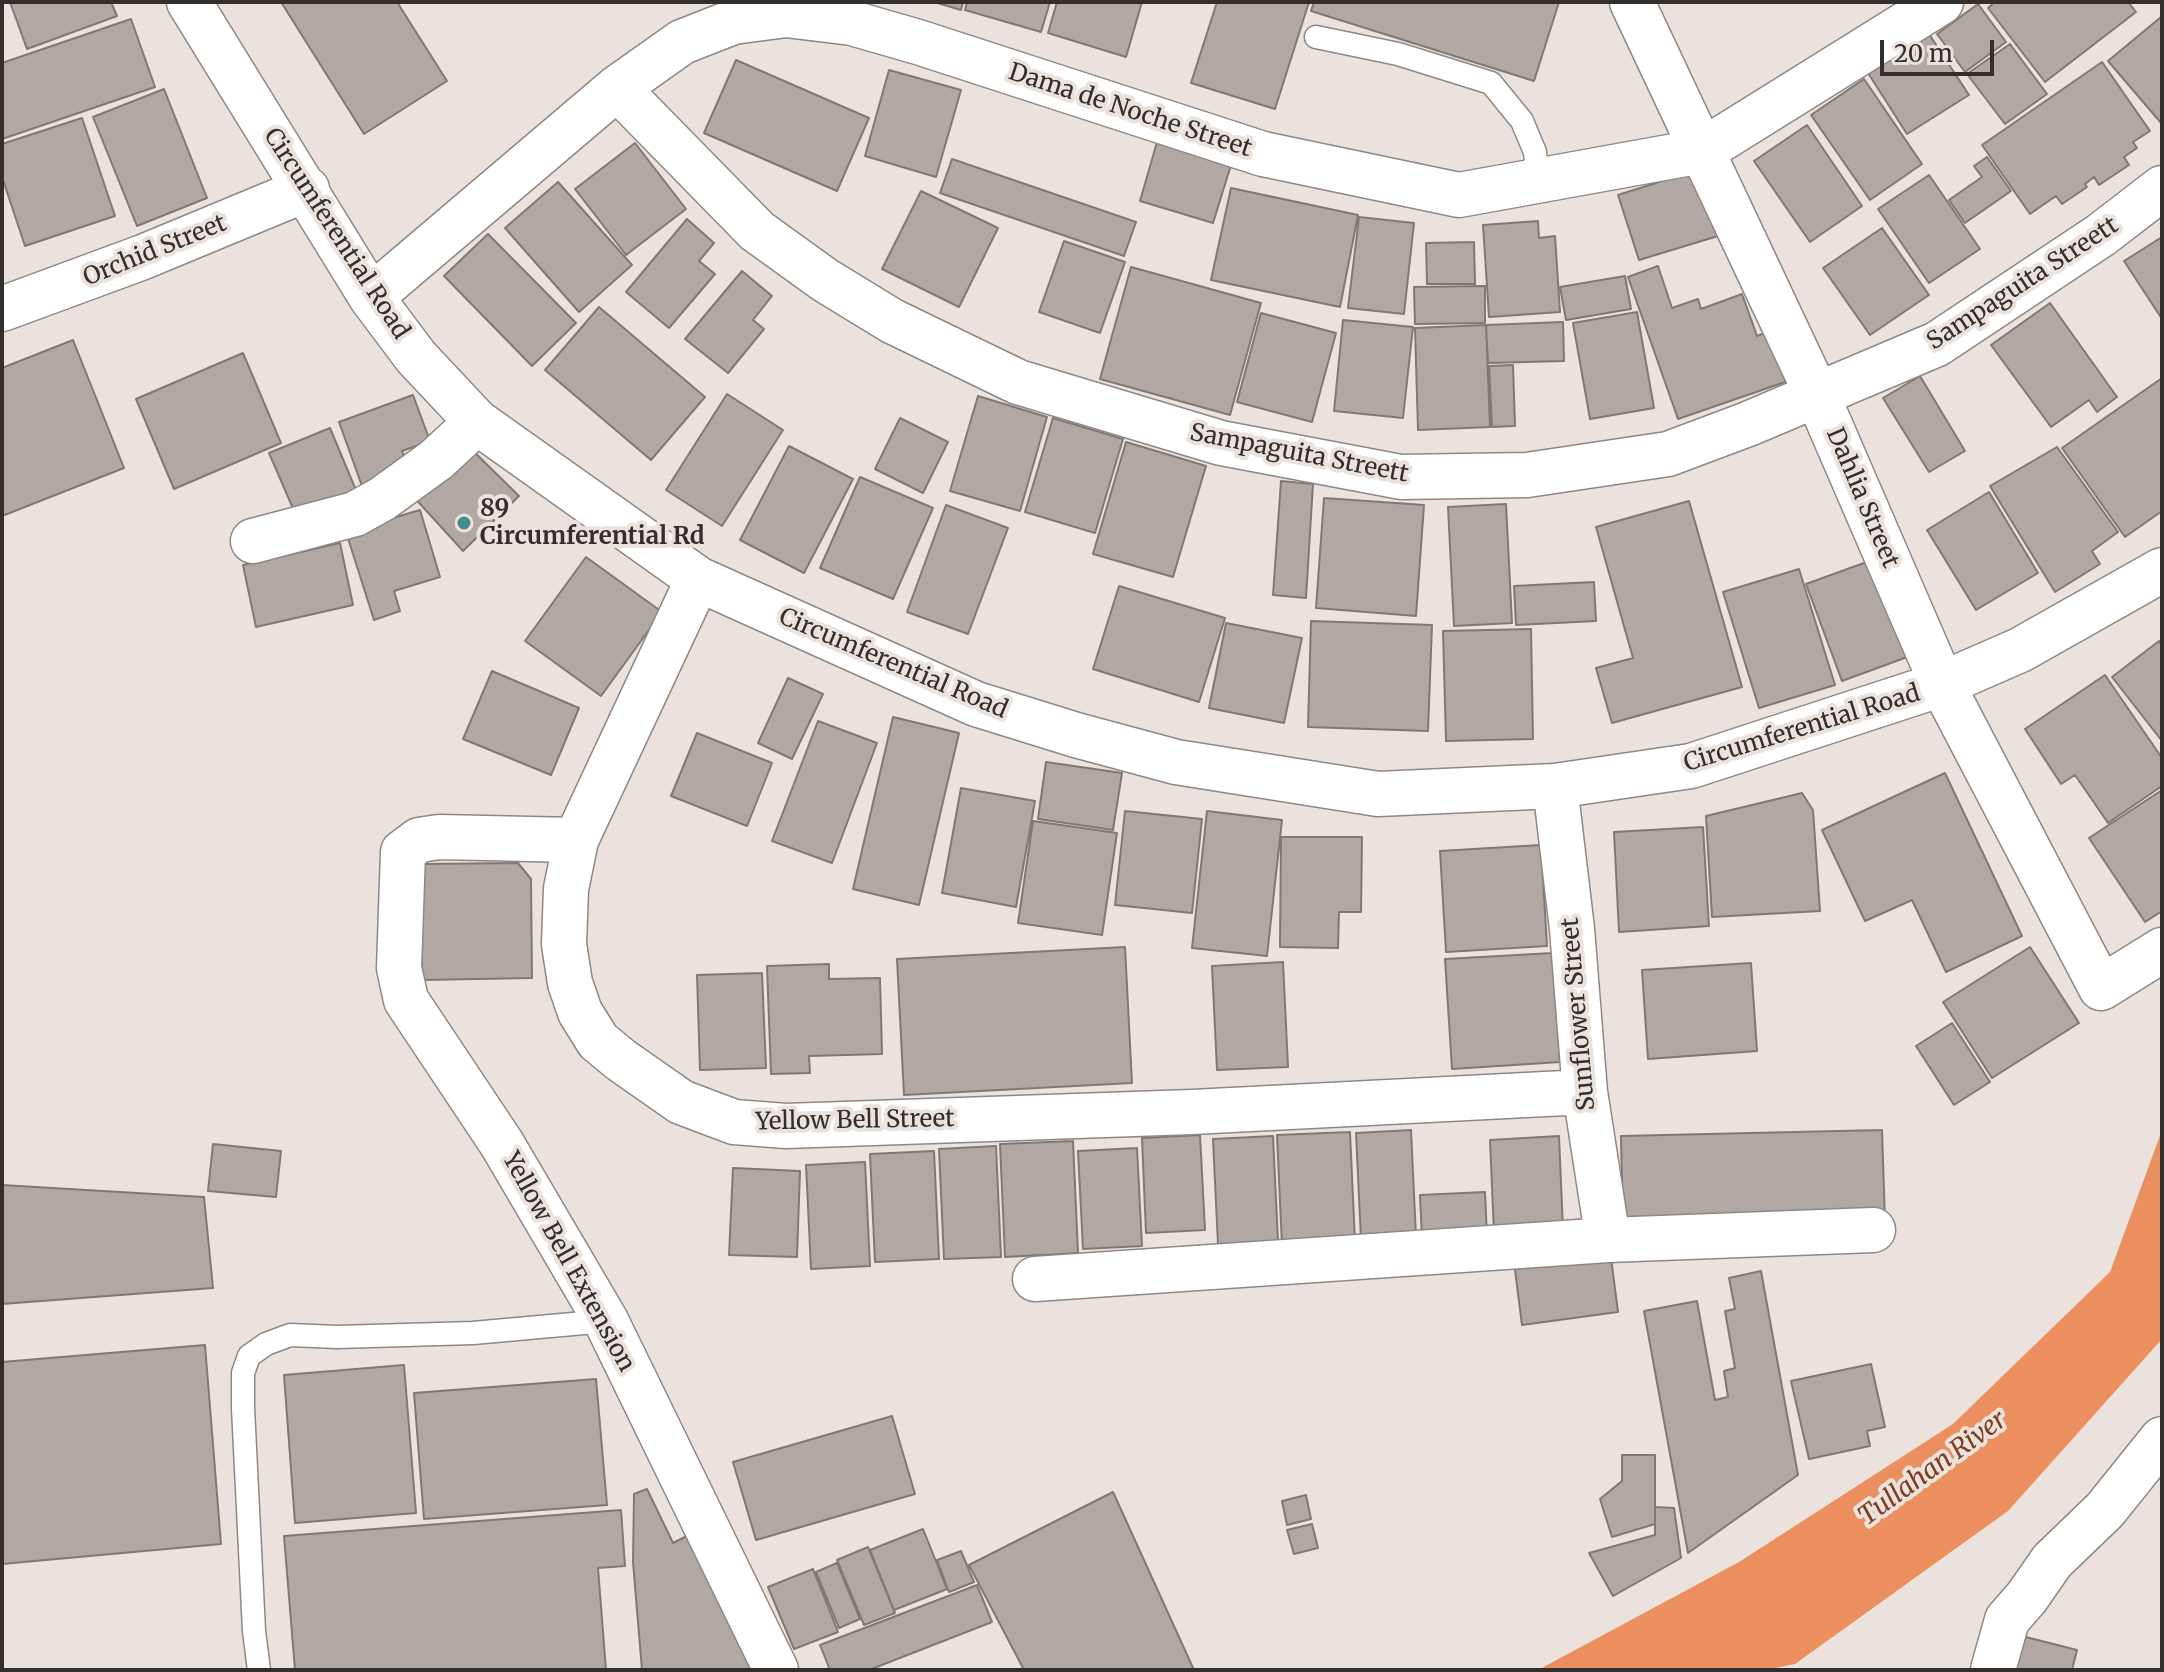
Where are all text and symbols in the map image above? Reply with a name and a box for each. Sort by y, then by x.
scale bar [1884,24,1998,74]
text: 20 m [1894,38,1953,69]
street label: Dama de Noche Street [1005,58,1255,164]
street label: Circumferential Road [257,123,415,345]
street label: Orchid Street [79,209,231,293]
street label: Sampaguita Streett [1922,211,2124,357]
street label: Sampaguita Streett [1187,419,1411,489]
street label: Dahlia Street [1820,424,1904,572]
place label: 89 Circumferential Rd [480,495,705,551]
marker: 89 Circumferential Rd [455,514,473,532]
street label: Circumferential Road [774,603,1012,725]
street label: Circumferential Road [1680,679,1924,779]
street label: Sunflower Street [1556,916,1602,1112]
street label: Yellow Bell Street [755,1105,955,1137]
street label: Yellow Bell Extension [496,1147,640,1377]
water label: Tullahan River [1853,1405,2013,1533]

